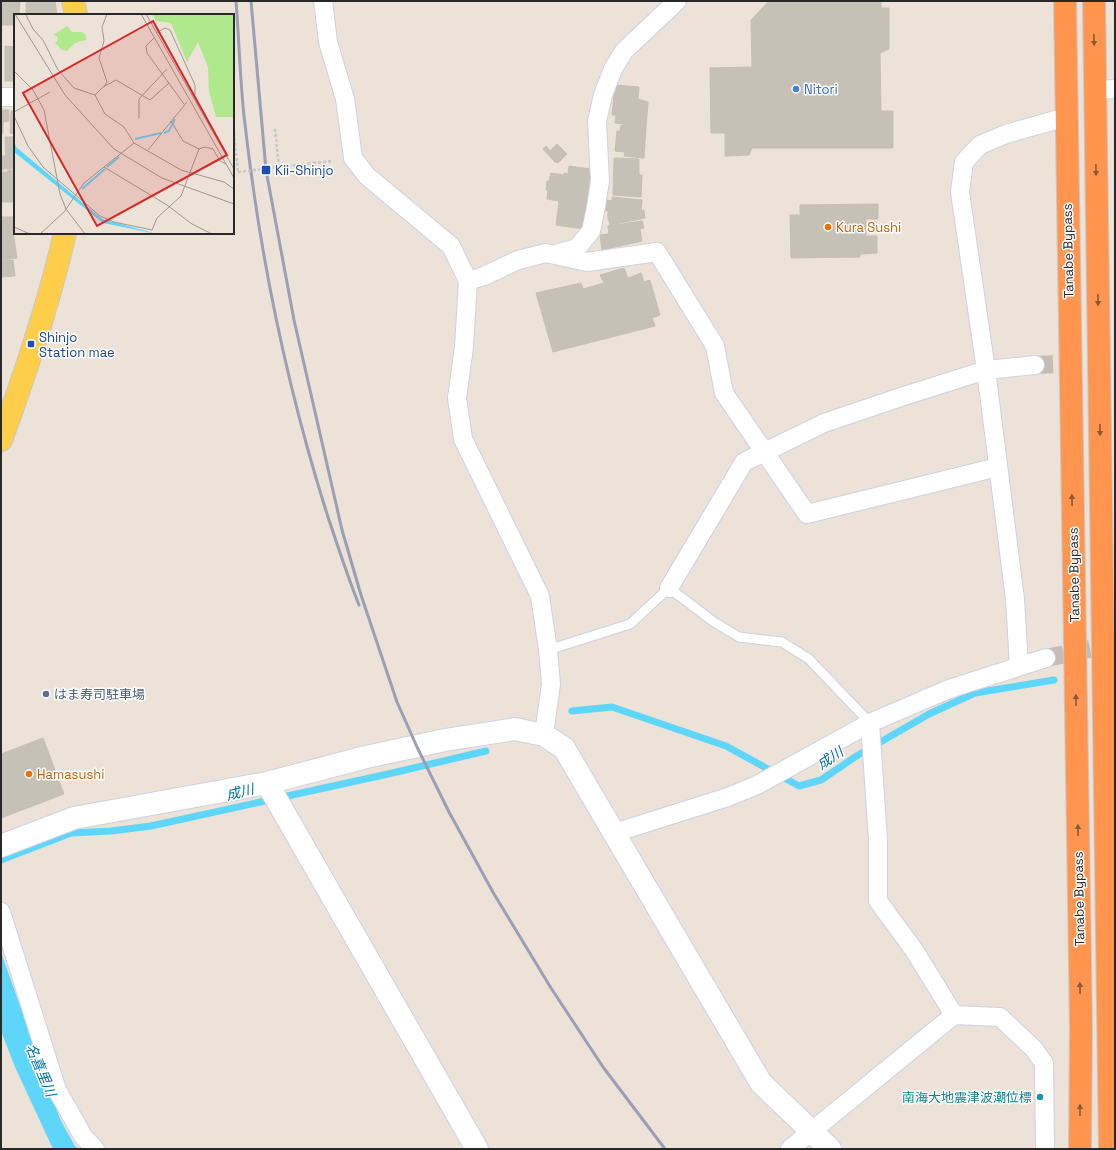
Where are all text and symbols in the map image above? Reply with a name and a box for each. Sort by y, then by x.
inset map [14,14,234,234]
one-way arrow [1091,34,1097,47]
place label: Nitori [804,81,838,98]
marker: Nitori [791,84,801,94]
place label: Kii-Shinjo [275,162,334,179]
marker: Kii-Shinjo [260,164,272,176]
one-way arrow [1093,164,1099,177]
street label: Tanabe Bypass [1059,203,1077,299]
place label: Kura Sushi [836,219,901,236]
marker: Kura Sushi [823,222,833,232]
one-way arrow [1095,294,1101,307]
place label: Shinjo Station mae [39,329,115,361]
marker: Shinjo Station mae [26,339,36,349]
one-way arrow [1097,424,1103,437]
one-way arrow [1069,493,1075,506]
street label: Tanabe Bypass [1065,527,1083,623]
place label: はま寿司駐車場 [54,686,145,703]
marker: はま寿司駐車場 [41,689,51,699]
one-way arrow [1073,693,1079,706]
water label: 成川 [813,742,848,773]
place label: Hamasushi [37,766,104,783]
marker: Hamasushi [24,769,34,779]
water label: 成川 [224,780,258,804]
one-way arrow [1075,823,1081,836]
street label: Tanabe Bypass [1070,851,1088,947]
one-way arrow [1077,982,1084,994]
water label: 名喜里川 [22,1041,61,1101]
place label: 南海大地震津波潮位標 [902,1089,1032,1106]
marker: 南海大地震津波潮位標 [1035,1092,1045,1102]
one-way arrow [1077,1103,1083,1116]

